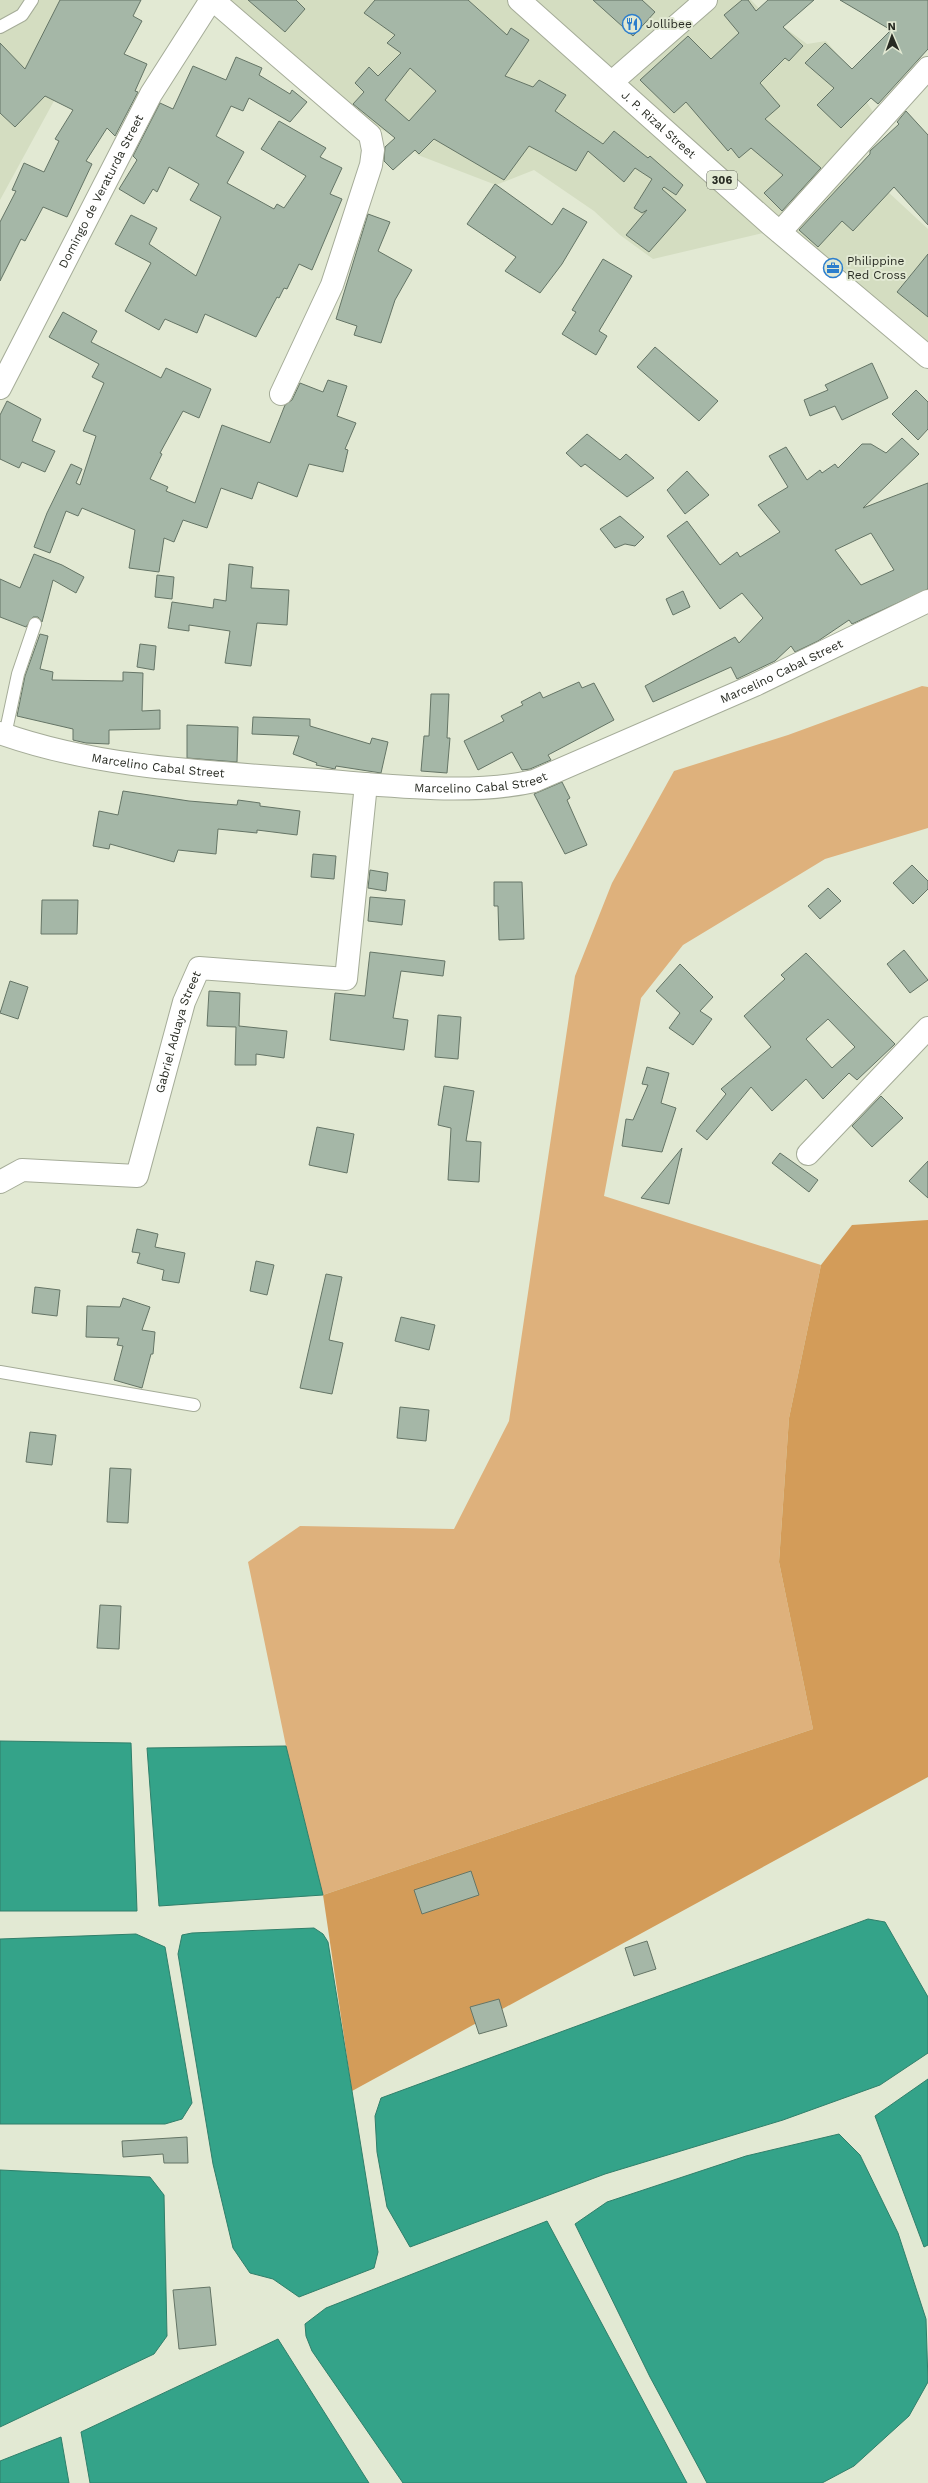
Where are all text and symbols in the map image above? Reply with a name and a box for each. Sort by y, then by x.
restaurant icon: Jollibee [621,13,643,35]
north arrow [872,16,912,56]
place label: Jollibee [646,17,692,31]
text: N [887,20,896,33]
street label: J. P. Rizal Street [618,88,699,161]
street label: Domingo de Veraturda Street [56,112,146,271]
road number: 306 [707,171,737,189]
place label: Philippine Red Cross [847,254,906,282]
office icon: Philippine Red Cross [822,257,844,279]
street label: Marcelino Cabal Street [718,636,845,706]
street label: Marcelino Cabal Street [91,750,225,780]
street label: Marcelino Cabal Street [414,769,549,796]
street label: Gabriel Aduaya Street [153,969,204,1095]

